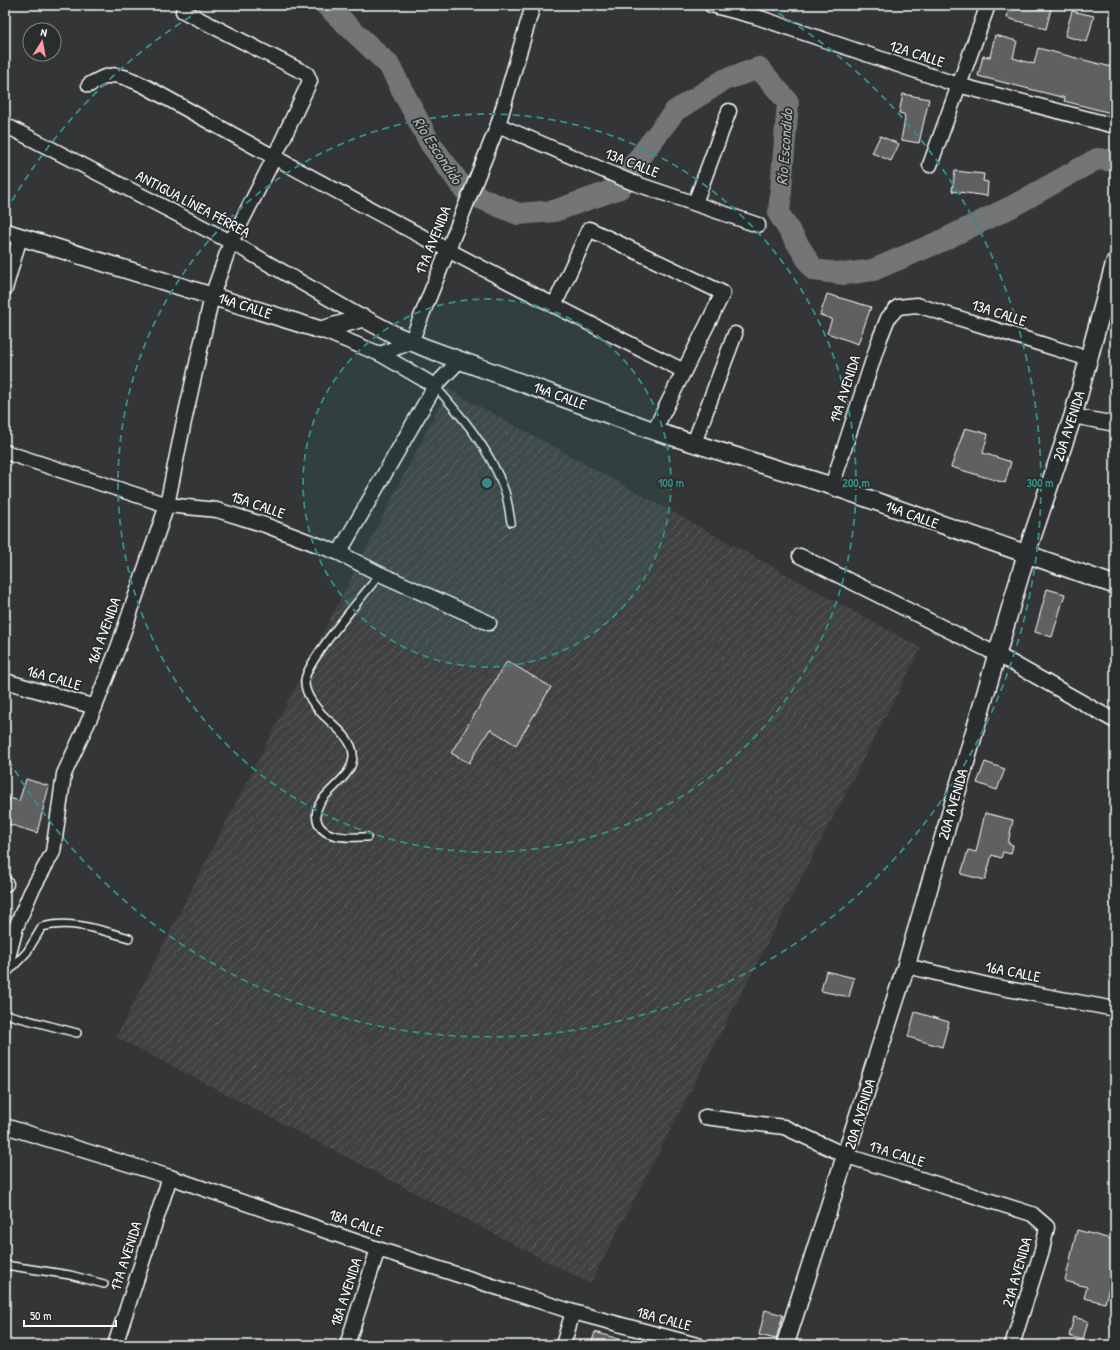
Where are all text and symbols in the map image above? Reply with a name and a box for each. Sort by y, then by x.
north arrow [22,22,62,62]
text: N [40,25,48,40]
street label: 12A CALLE [887,35,948,72]
water label: Río Escondido [770,106,798,186]
water label: Río Escondido [408,112,469,189]
street label: 13A CALLE [602,143,663,183]
street label: ANTIGUA LÍNEA FÉRREA [133,165,255,243]
street label: 17A AVENIDA [409,202,456,277]
street label: 14A CALLE [216,287,275,324]
street label: 13A CALLE [969,294,1030,331]
street label: 19A AVENIDA [824,352,866,425]
street label: 14A CALLE [531,376,590,415]
street label: 20A AVENIDA [1047,387,1090,464]
text: 100 m [658,474,684,491]
text: 200 m [842,474,870,491]
text: 300 m [1026,474,1054,491]
centre of rings [480,476,494,490]
street label: 15A CALLE [228,486,288,524]
street label: 14A CALLE [883,495,942,534]
street label: 16A AVENIDA [82,593,126,668]
street label: 16A CALLE [25,660,84,695]
street label: 20A AVENIDA [932,765,973,842]
street label: 16A CALLE [984,956,1043,987]
street label: 20A AVENIDA [839,1075,880,1152]
street label: 17A CALLE [867,1135,928,1172]
street label: 18A CALLE [326,1203,386,1242]
street label: 17A AVENIDA [104,1218,147,1293]
street label: 21A AVENIDA [997,1234,1037,1309]
street label: 18A AVENIDA [325,1254,367,1329]
street label: 18A CALLE [634,1301,694,1336]
scale bar [24,1302,116,1328]
text: 50 m [30,1307,51,1324]

